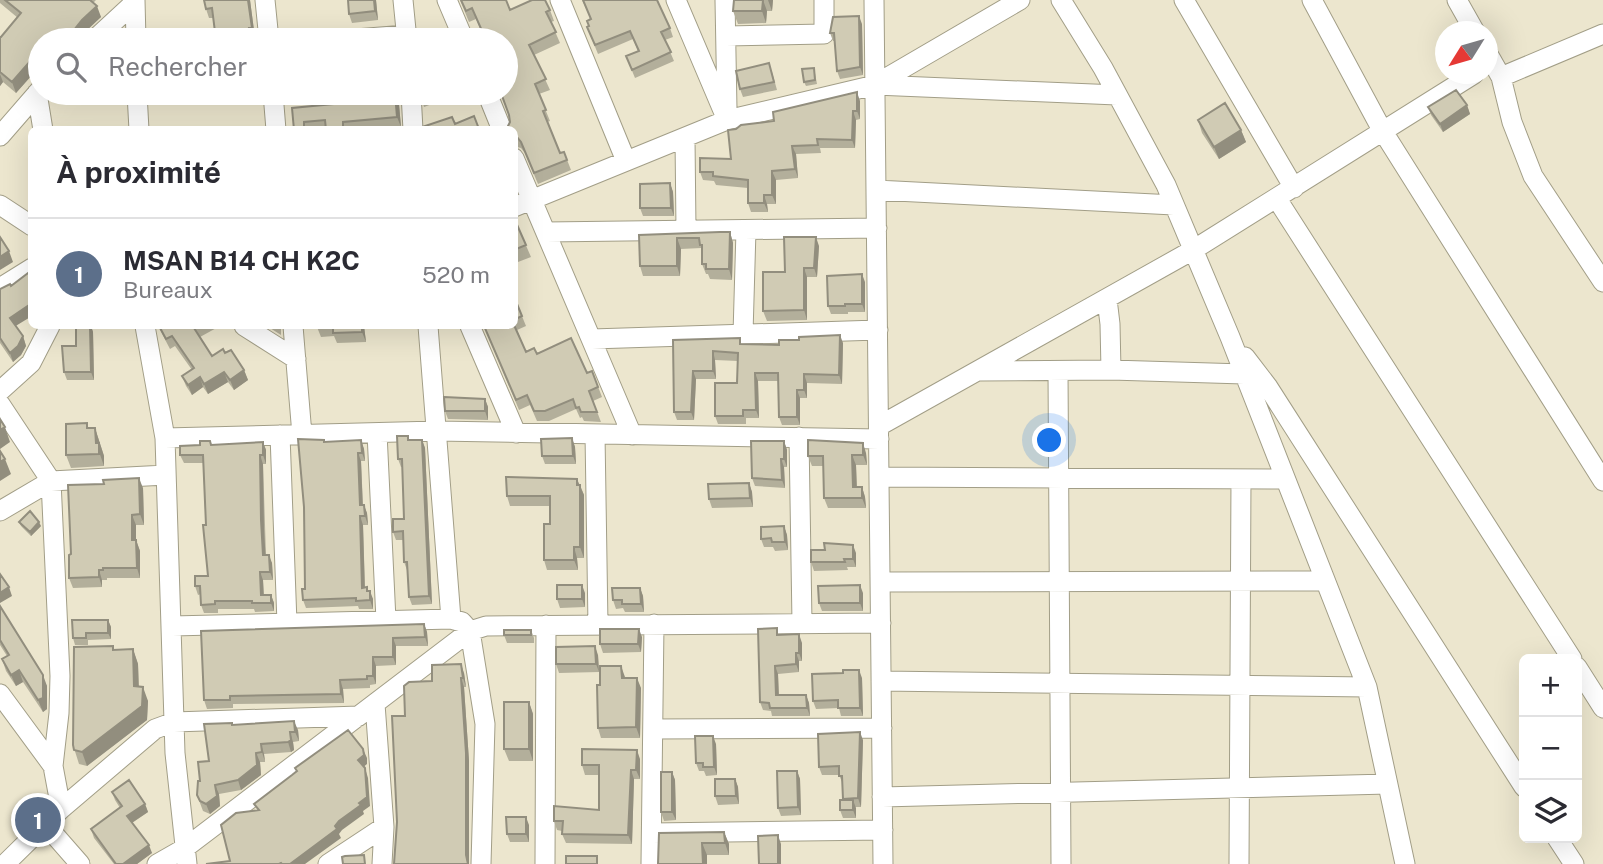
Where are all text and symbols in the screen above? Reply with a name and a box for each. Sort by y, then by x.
north arrow [1435,21,1498,84]
search box [28,28,518,105]
icon: search [52,48,90,86]
text: Rechercher [108,51,247,82]
text: À proximité [56,154,221,190]
text: MSAN B14 CH K2C [123,245,360,276]
text: 1 [74,261,84,288]
text: 520 m [422,261,490,288]
text: Bureaux [123,276,213,303]
your location [1032,423,1066,457]
map controls [1519,654,1582,843]
button: + [1519,654,1582,717]
button: − [1519,717,1582,780]
button: layers [1519,780,1582,843]
pin: 1 [15,794,61,846]

